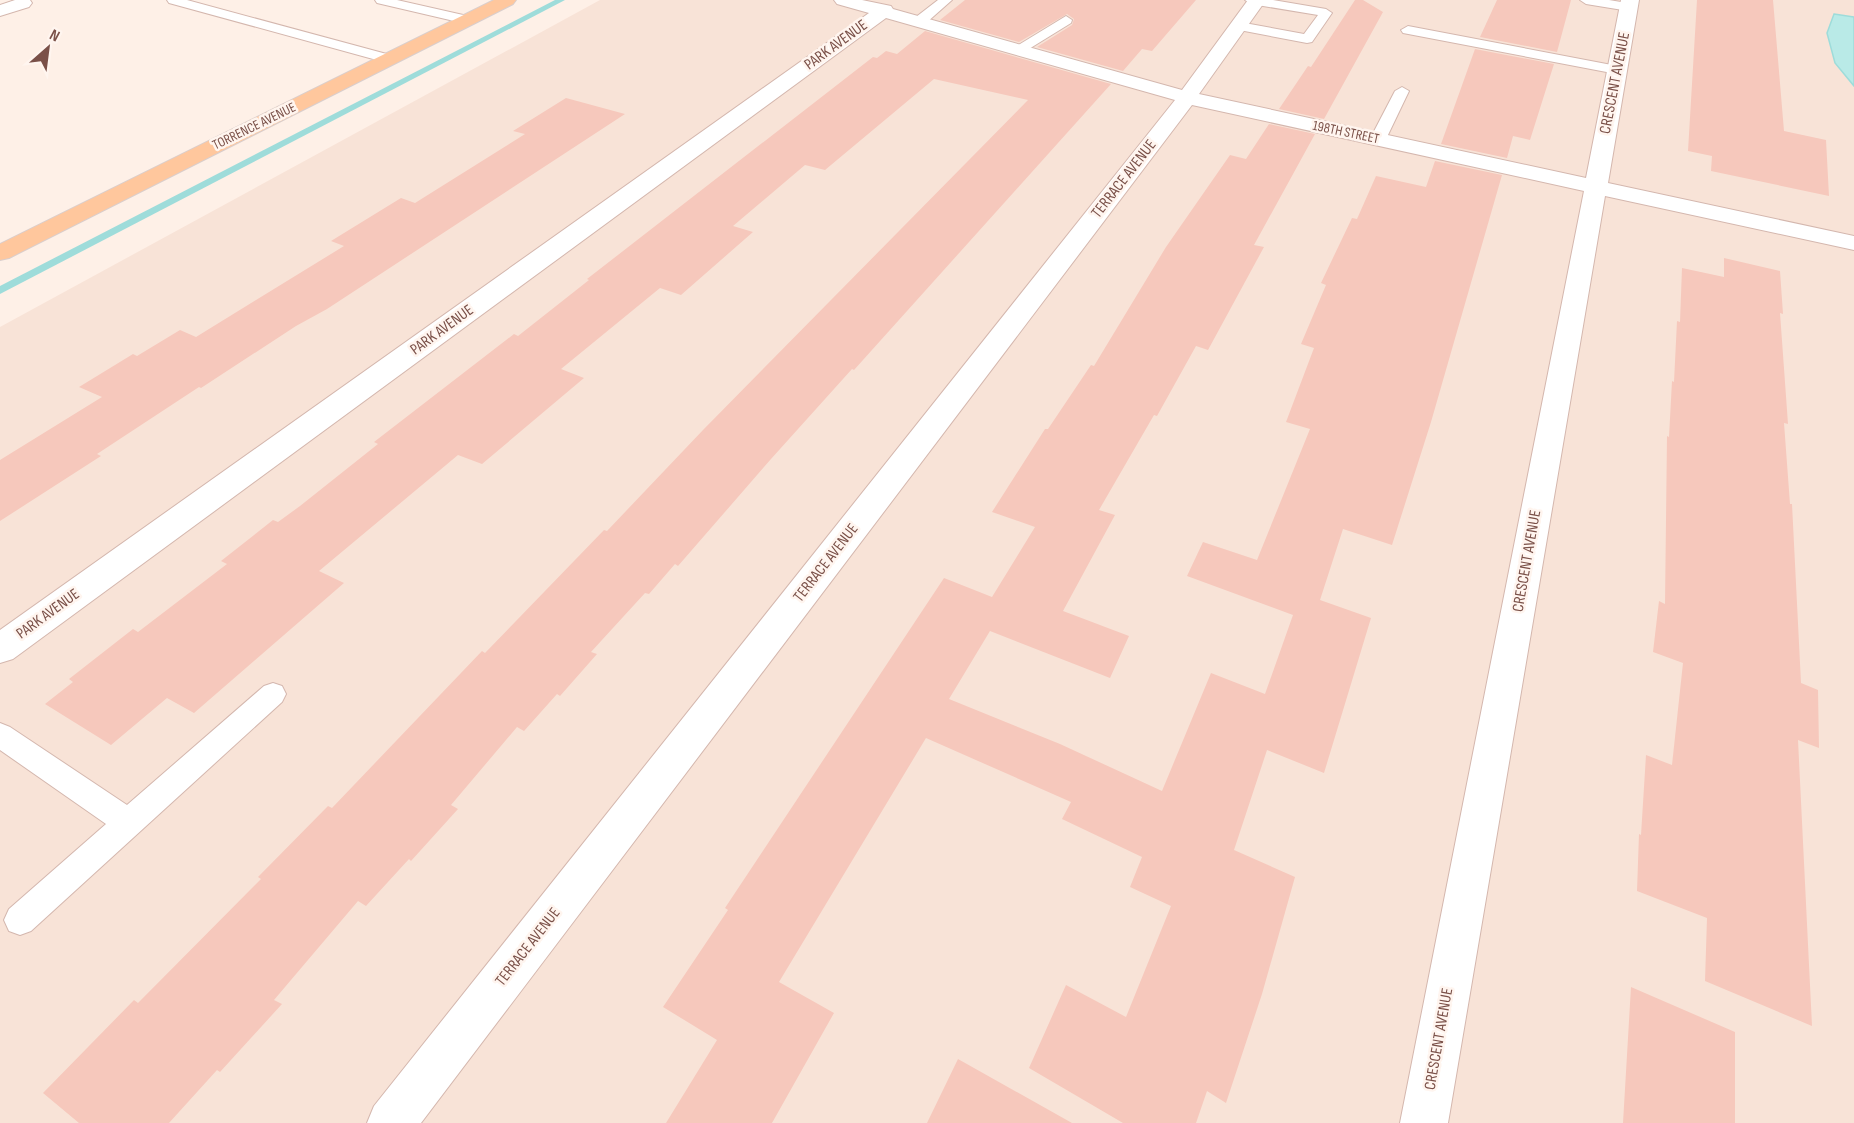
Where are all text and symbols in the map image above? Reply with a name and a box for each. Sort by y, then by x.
street label: PARK AVENUE [801,16,871,74]
north arrow [18,18,78,78]
text: N [46,26,63,46]
street label: CRESCENT AVENUE [1596,31,1634,135]
street label: TORRENCE AVENUE [210,98,299,153]
street label: 198TH STREET [1311,117,1381,147]
street label: TERRACE AVENUE [1088,136,1160,222]
street label: PARK AVENUE [407,301,477,359]
street label: CRESCENT AVENUE [1509,509,1545,613]
street label: TERRACE AVENUE [790,520,862,606]
street label: PARK AVENUE [13,585,83,643]
street label: TERRACE AVENUE [492,904,564,990]
street label: CRESCENT AVENUE [1421,987,1457,1091]

